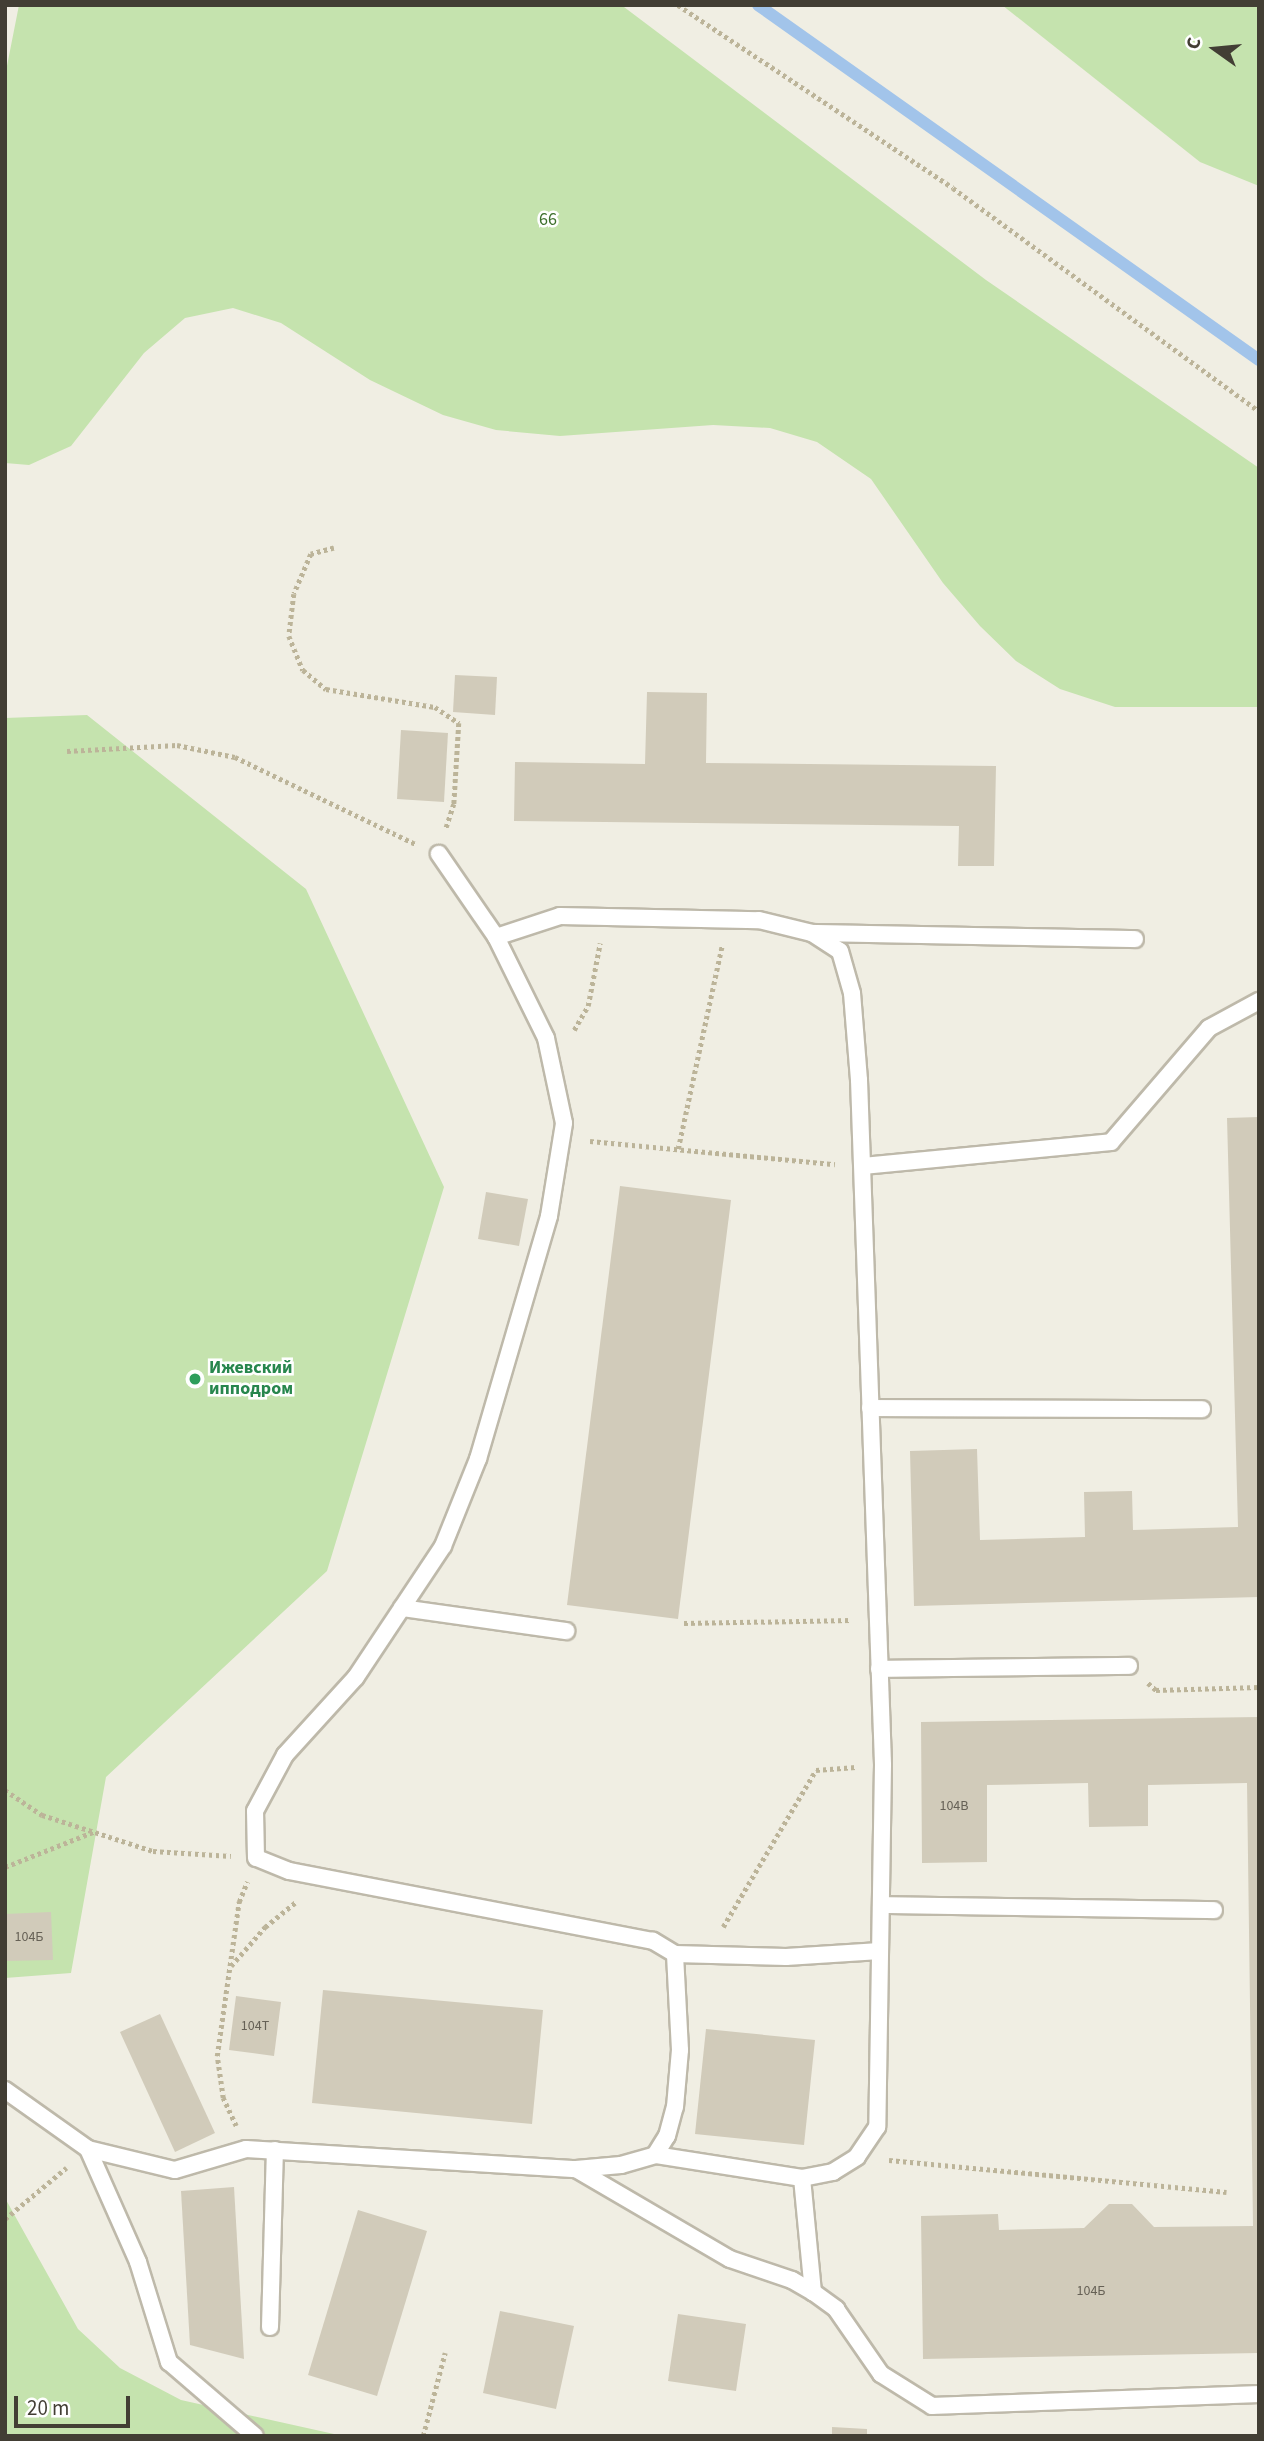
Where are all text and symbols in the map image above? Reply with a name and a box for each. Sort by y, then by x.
north arrow [1180,14,1250,84]
text: С [1180,35,1209,52]
park label: 66 [539,209,557,231]
place label: Ижевский ипподром [209,1358,293,1400]
marker: Ижевский ипподром [187,1371,203,1387]
house number: 104В [939,1798,969,1814]
house number: 104Б [15,1929,43,1945]
house number: 104Т [241,2018,269,2034]
house number: 104Б [1077,2283,1105,2299]
scale bar [18,2382,133,2426]
text: 20 m [27,2393,69,2423]

